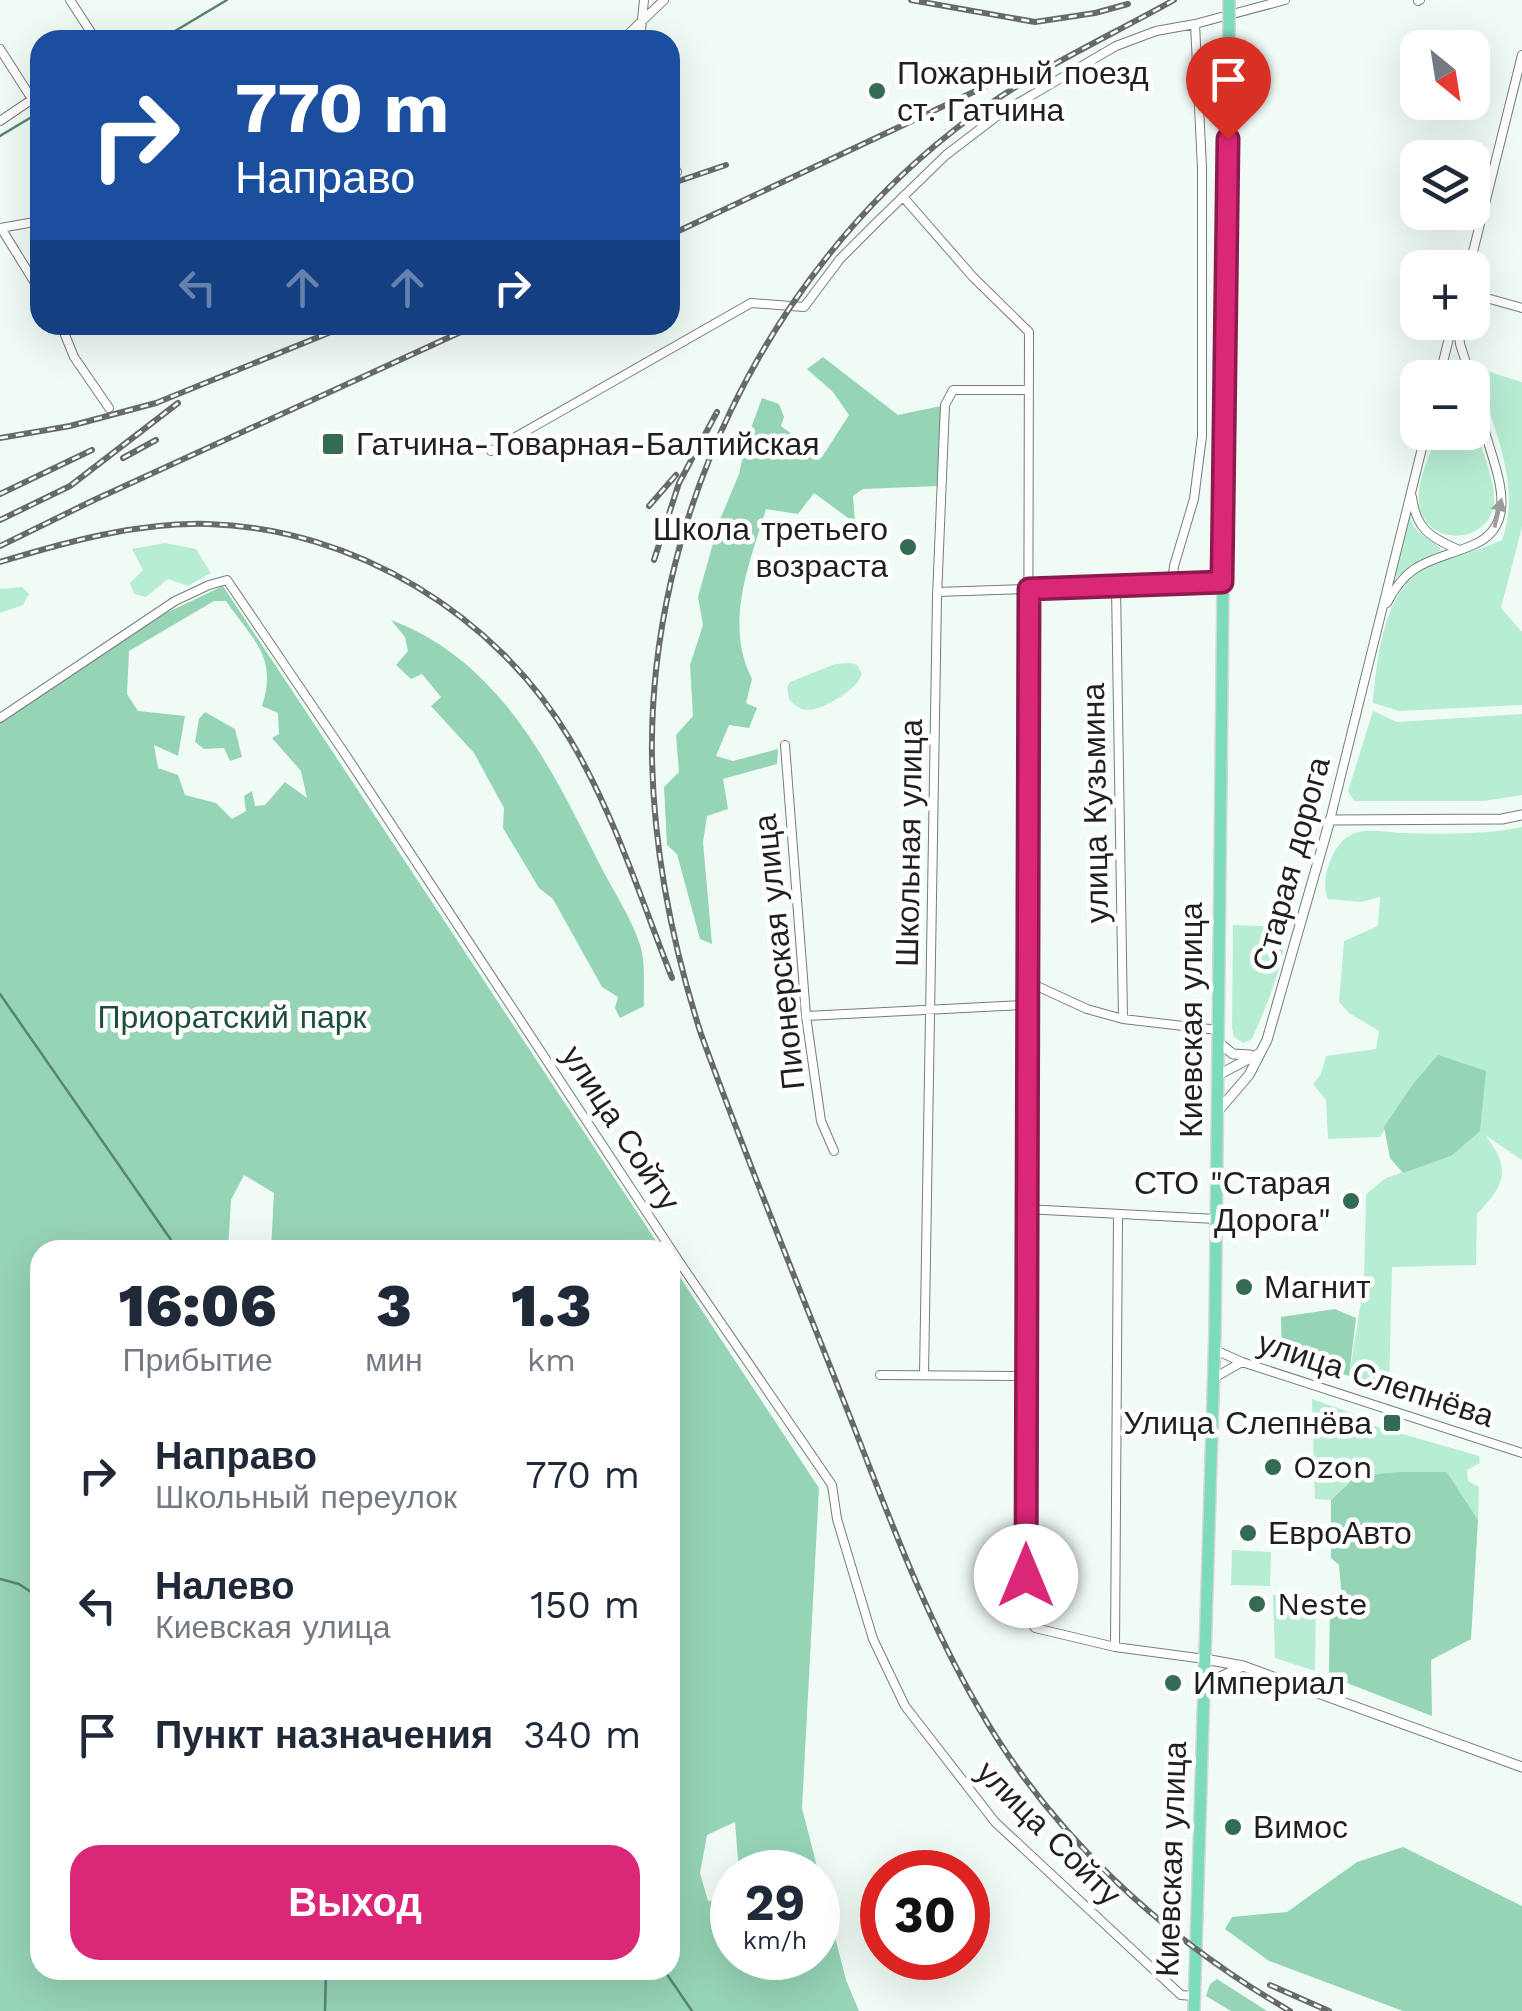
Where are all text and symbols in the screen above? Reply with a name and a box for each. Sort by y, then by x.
north arrow [1400,30,1490,120]
map controls [1400,30,1490,450]
pin [1186,37,1271,140]
icon: arrive [1201,52,1256,107]
place label: Пожарный поезд ст. Гатчина [897,54,1149,129]
text: 770 m [235,67,449,149]
icon: right [70,70,200,200]
marker: Пожарный поезд ст. Гатчина [866,80,888,102]
button: layers [1400,140,1490,230]
text: Направо [235,151,415,204]
button: + [1400,250,1490,340]
icon: left [170,260,225,315]
icon: ahead [275,260,330,315]
icon: ahead [380,260,435,315]
icon: right [485,260,540,315]
button: − [1400,360,1490,450]
place label: Гатчина-Товарная-Балтийская [356,425,820,463]
marker: Гатчина-Товарная-Балтийская [320,431,346,457]
one-way arrow [1491,497,1506,528]
place label: Школа третьего возраста [653,510,888,585]
marker: Школа третьего возраста [897,536,919,558]
street label: улица Кузьмина [1074,682,1116,923]
street label: Школьная улица [888,719,930,967]
street label: Старая дорога [1244,753,1338,975]
street label: Пионерская улица [746,812,812,1092]
street label: Киевская улица [1172,902,1210,1138]
park label: Приоратский парк [97,998,368,1036]
street label: улица Сойту [554,1039,688,1217]
place label: СТО "Старая Дорога" [1134,1164,1331,1239]
marker: СТО "Старая Дорога" [1340,1190,1362,1212]
place label: Магнит [1264,1268,1371,1306]
text: 16:06 [118,1270,277,1341]
text: 3 [376,1270,412,1341]
text: 1.3 [511,1270,592,1341]
marker: Магнит [1233,1276,1255,1298]
street label: улица Слепнёва [1253,1323,1499,1435]
text: Прибытие [122,1341,273,1379]
text: мин [365,1341,423,1379]
text: km [527,1341,576,1379]
place label: Улица Слепнёва [1123,1404,1372,1442]
marker: Улица Слепнёва [1381,1412,1403,1434]
text: Направо [155,1434,317,1478]
icon: right [70,1448,125,1503]
place label: Ozon [1293,1448,1373,1486]
text: 770 m [525,1453,640,1497]
marker: Ozon [1262,1456,1284,1478]
text: Школьный переулок [155,1478,457,1516]
place label: ЕвроАвто [1268,1514,1412,1552]
marker: ЕвроАвто [1237,1522,1259,1544]
position arrow [974,1524,1078,1628]
text: Налево [155,1564,294,1608]
icon: left [70,1578,125,1633]
text: 150 m [530,1583,640,1627]
place label: Neste [1277,1585,1367,1623]
marker: Neste [1246,1593,1268,1615]
text: Киевская улица [155,1608,391,1646]
place label: Империал [1193,1664,1345,1702]
marker: Империал [1162,1672,1184,1694]
icon: arrive [70,1708,125,1763]
text: Пункт назначения [155,1713,493,1757]
text: 340 m [523,1713,641,1757]
street label: Киевская улица [1148,1740,1194,1977]
street label: улица Сойту [969,1753,1129,1913]
place label: Вимос [1253,1808,1348,1846]
marker: Вимос [1222,1816,1244,1838]
button: Выход [70,1845,640,1960]
speed limit sign: 30 [860,1850,990,1980]
text: 29 [745,1873,805,1932]
text: km/h [743,1926,807,1955]

